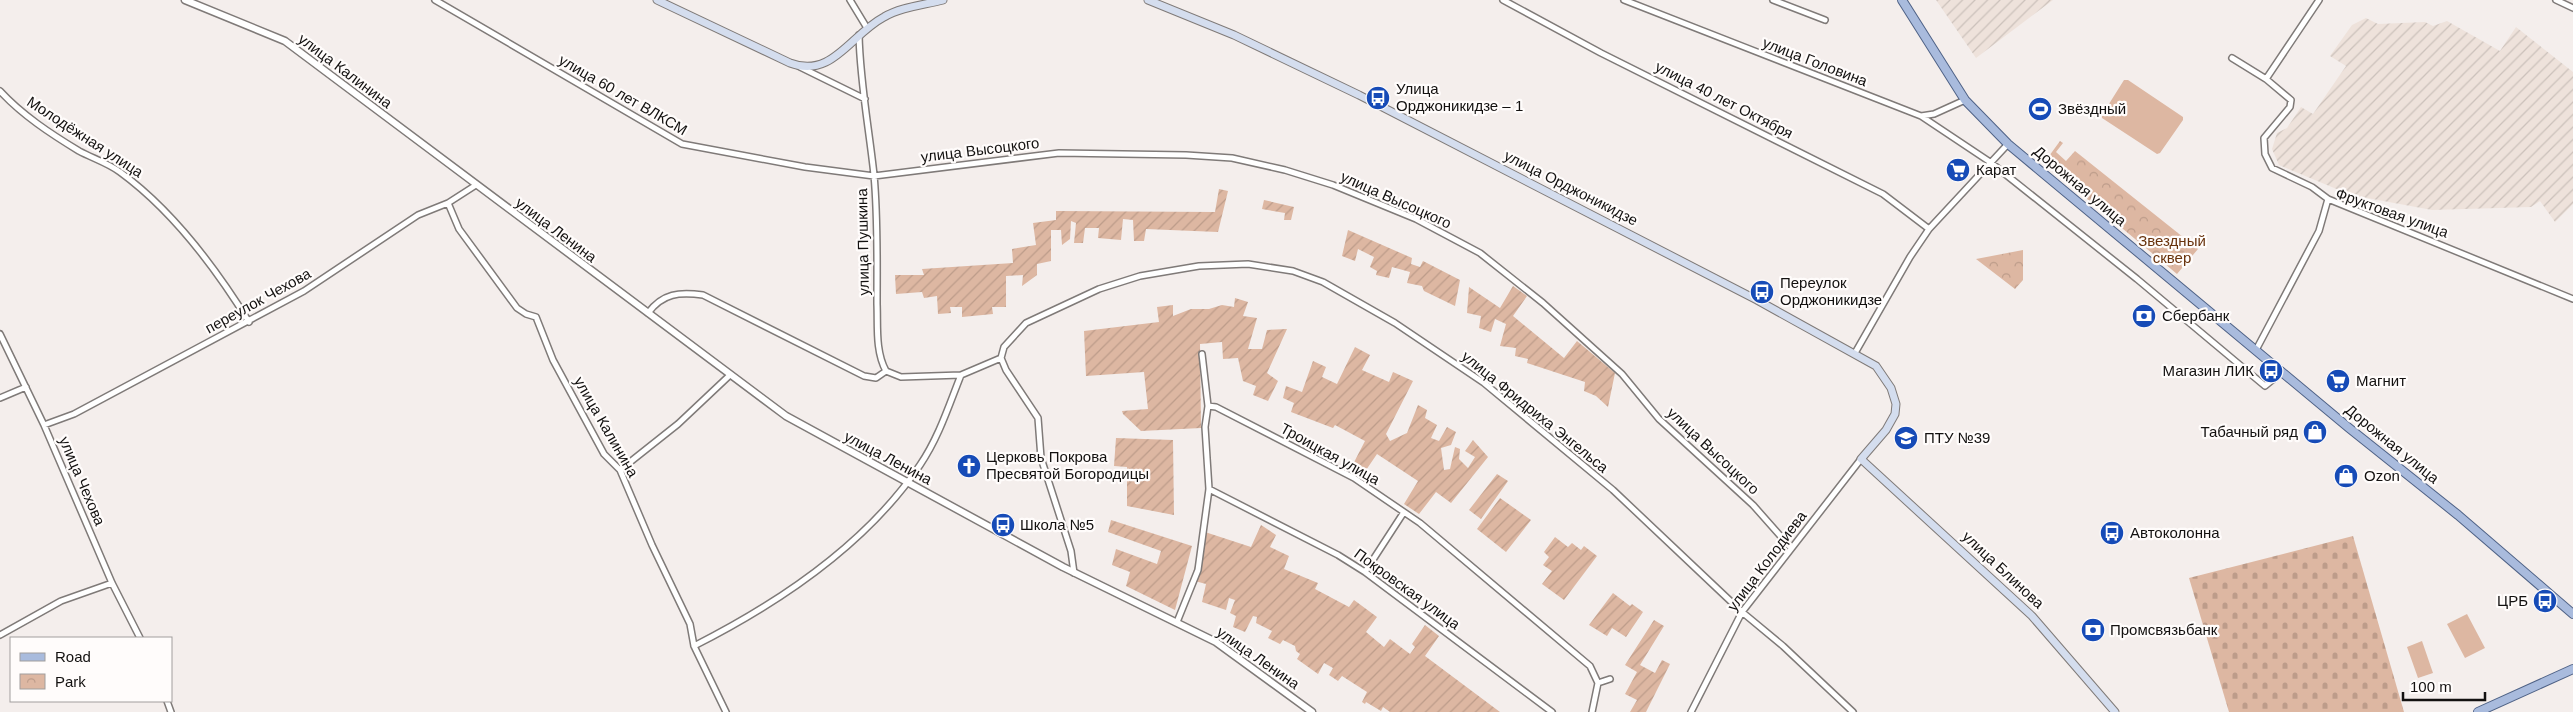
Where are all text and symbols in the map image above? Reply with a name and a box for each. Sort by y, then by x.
street label: улица Калинина [295,30,396,112]
street label: улица Головина [1760,34,1871,90]
street label: улица 60 лет ВЛКСМ [556,51,690,138]
street label: улица 40 лет Октября [1653,57,1796,142]
place label: Улица Орджоникидзе – 1 [1396,80,1523,114]
bus stop icon: Улица Орджоникидзе – 1 [1365,85,1391,111]
street label: Молодёжная улица [24,93,147,181]
sports icon: Звёздный [2027,96,2053,122]
place label: Звёздный [2058,100,2126,117]
street label: улица Высоцкого [920,134,1040,165]
street label: Дорожная улица [2031,142,2130,230]
street label: улица Орджоникидзе [1502,146,1641,229]
supermarket icon: Карат [1945,157,1971,183]
place label: Карат [1976,161,2016,178]
street label: улица Высоцкого [1338,168,1454,232]
street label: Фруктовая улица [2334,184,2451,241]
street label: улица Пушкина [853,188,872,296]
street label: улица Ленина [512,194,601,266]
park label: Звездный сквер [2138,232,2206,266]
street label: переулок Чехова [202,264,314,337]
place label: Переулок Орджоникидзе [1780,274,1882,308]
bus stop icon: Переулок Орджоникидзе [1749,279,1775,305]
bank icon: Сбербанк [2131,303,2157,329]
place label: Сбербанк [2162,307,2230,324]
street label: улица Фридриха Энгельса [1459,347,1612,476]
bus stop icon: Магазин ЛИК [2258,358,2284,384]
place label: Магазин ЛИК [2163,362,2254,379]
supermarket icon: Магнит [2325,368,2351,394]
place label: Магнит [2356,372,2406,389]
street label: улица Калинина [571,374,642,480]
street label: Дорожная улица [2342,401,2443,487]
street label: улица Высоцкого [1664,404,1763,498]
street label: Троицкая улица [1278,419,1383,488]
shop icon: Табачный ряд [2302,419,2328,445]
place label: Табачный ряд [2200,423,2298,440]
school or university icon: ПТУ №39 [1893,425,1919,451]
street label: улица Ленина [841,427,936,488]
place label: ПТУ №39 [1924,429,1990,446]
street label: улица Чехова [56,434,109,529]
place label: Церковь Покрова Пресвятой Богородицы [986,448,1149,482]
church icon: Церковь Покрова Пресвятой Богородицы [956,453,982,479]
shop icon: Ozon [2333,463,2359,489]
place label: Ozon [2364,467,2400,484]
street label: улица Колодиева [1723,507,1810,614]
bus stop icon: Школа №5 [990,512,1016,538]
place label: Школа №5 [1020,516,1094,533]
bus stop icon: Автоколонна [2099,520,2125,546]
place label: Автоколонна [2130,524,2220,541]
street label: улица Блинова [1959,528,2048,612]
street label: Покровская улица [1351,545,1464,633]
bus stop icon: ЦРБ [2532,588,2558,614]
place label: ЦРБ [2497,592,2528,609]
bank icon: Промсвязьбанк [2080,617,2106,643]
place label: Промсвязьбанк [2110,621,2218,638]
street label: улица Ленина [1214,623,1303,693]
legend [10,637,172,702]
text: Road [55,648,91,665]
scale bar [2403,670,2486,702]
text: Park [55,673,86,690]
text: 100 m [2410,678,2452,695]

